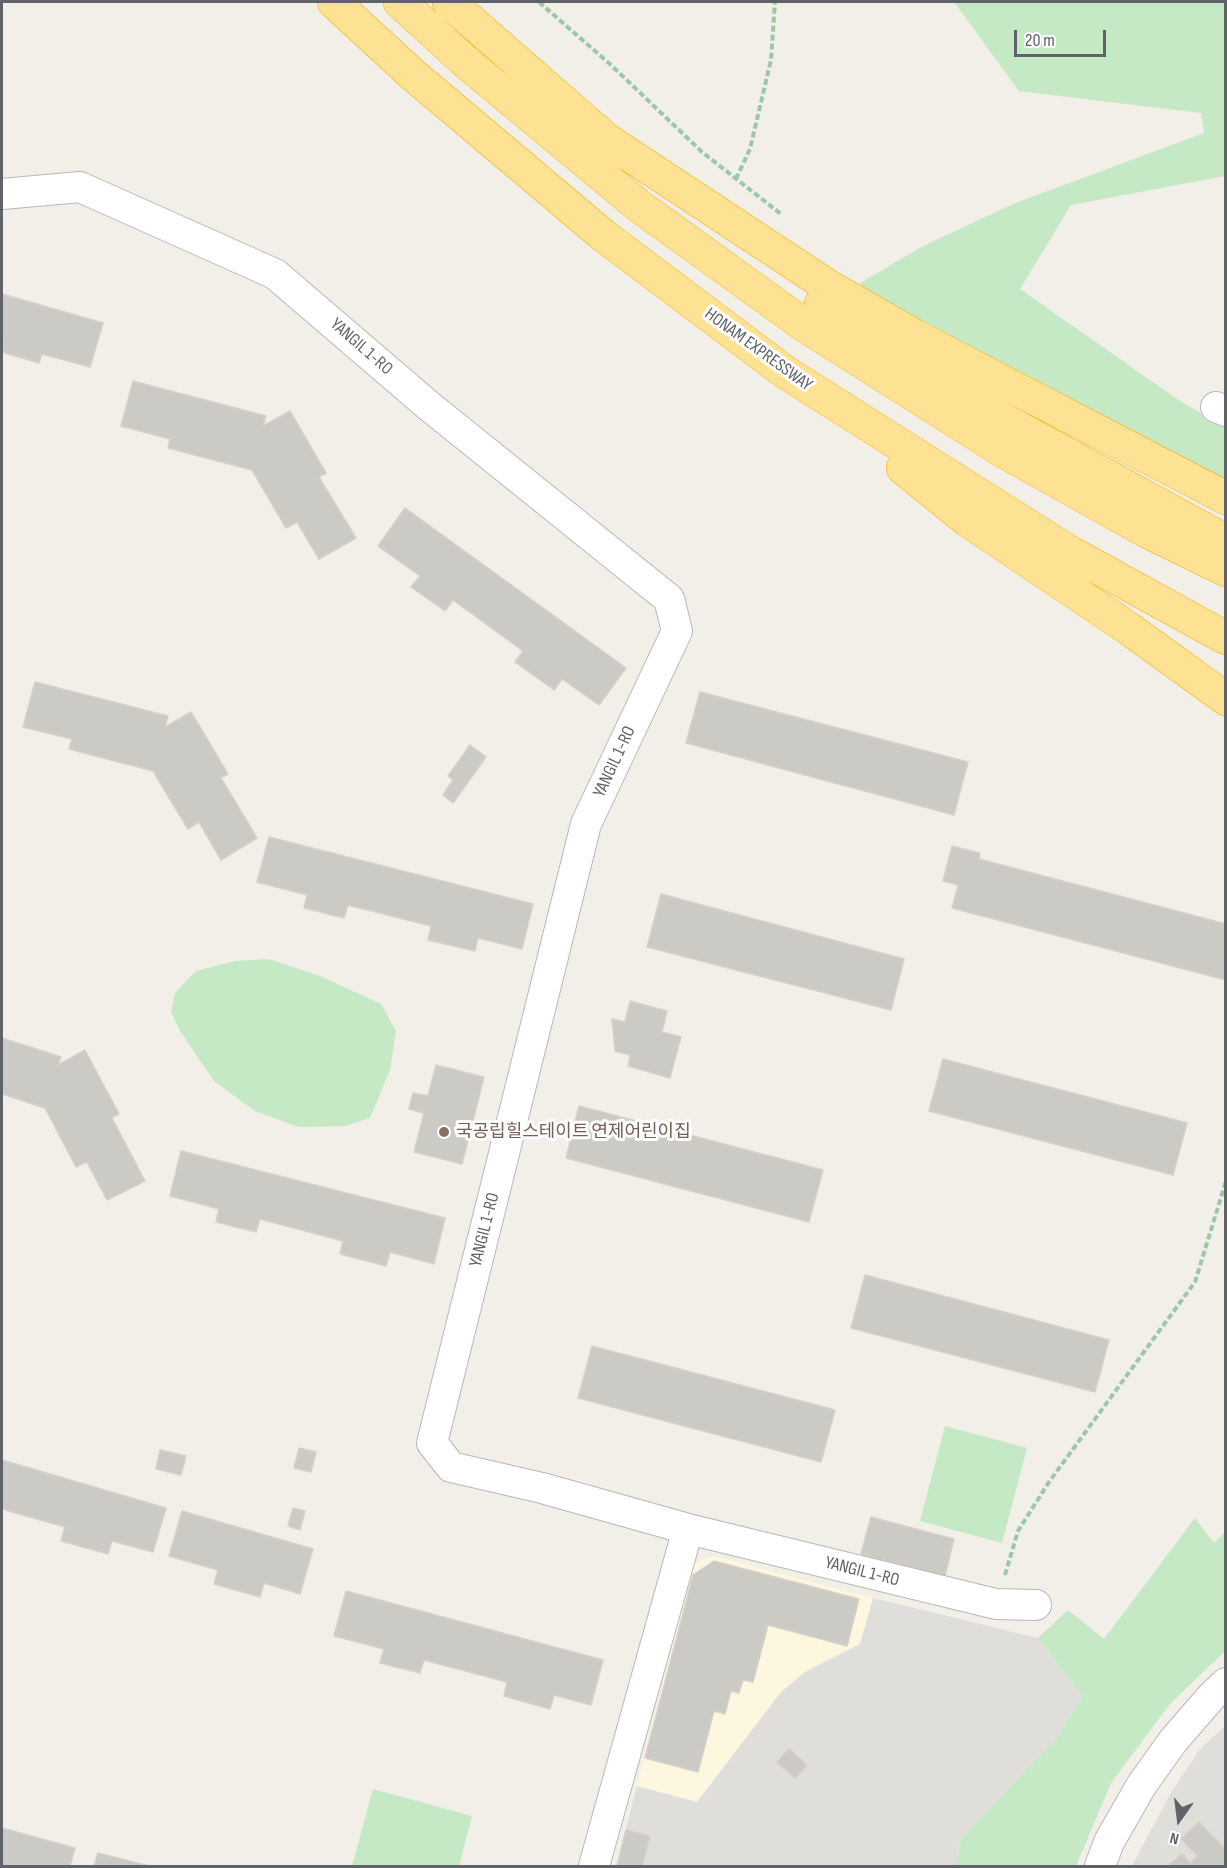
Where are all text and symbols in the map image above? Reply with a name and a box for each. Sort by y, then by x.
scale bar [1017,18,1108,56]
text: 20 m [1025,30,1055,51]
street label: HONAM EXPRESSWAY [700,304,816,396]
street label: YANGIL 1-RO [325,314,397,380]
street label: YANGIL 1-RO [589,723,641,801]
place label: 국공립힐스테이트 연제어린이집 [456,1121,691,1143]
marker: 국공립힐스테이트 연제어린이집 [437,1125,451,1139]
street label: YANGIL 1-RO [465,1191,505,1269]
street label: YANGIL 1-RO [823,1552,901,1592]
north arrow [1149,1790,1209,1850]
text: N [1168,1828,1181,1848]

